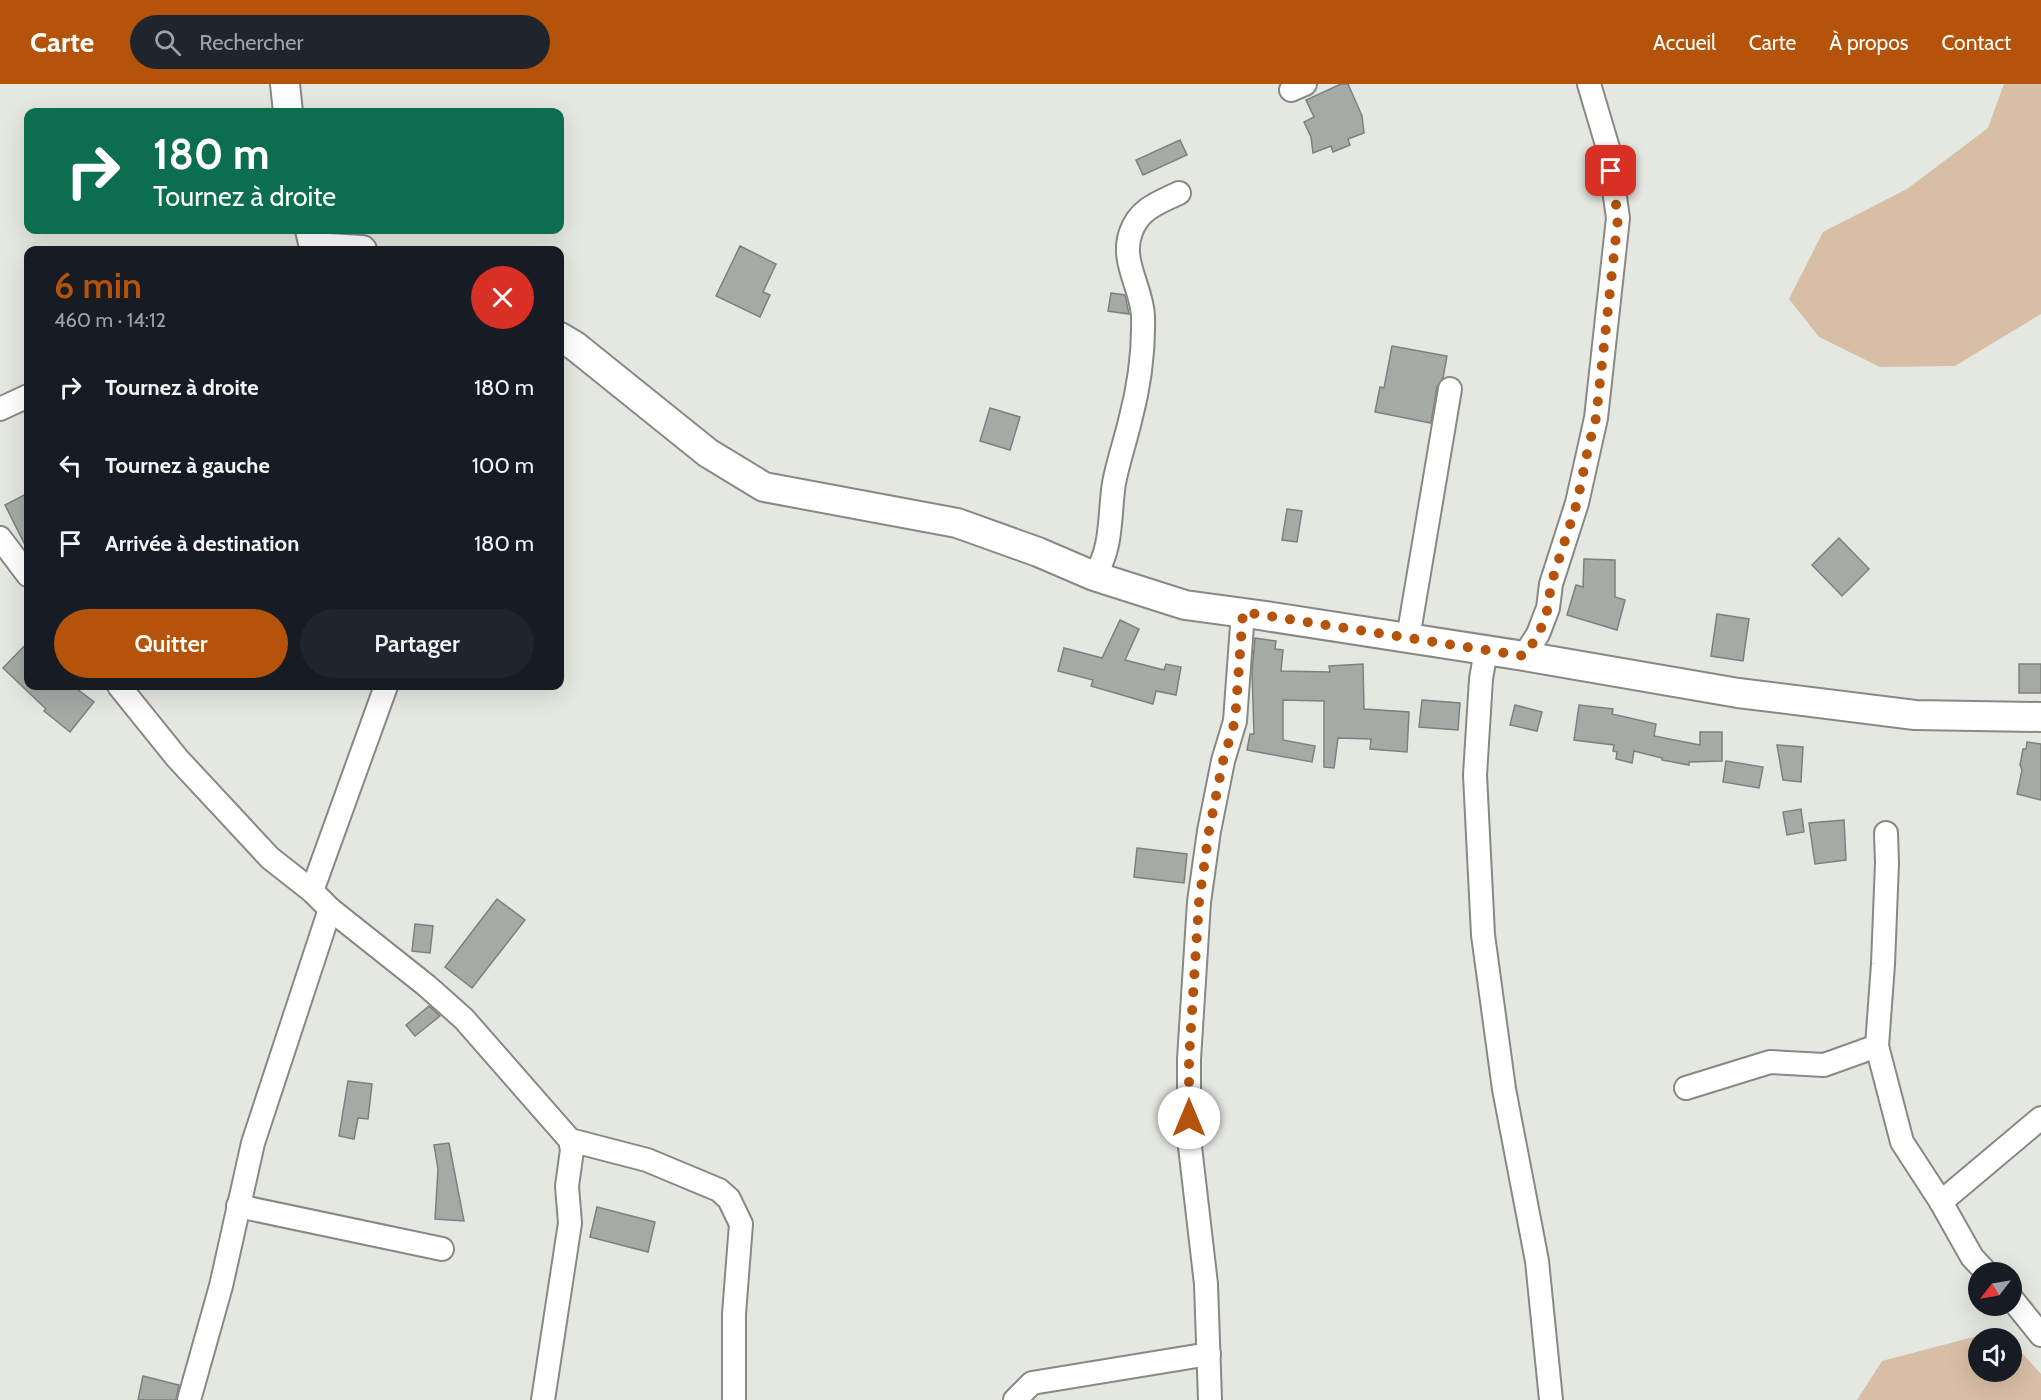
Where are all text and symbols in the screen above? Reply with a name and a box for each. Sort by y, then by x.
search box [130,15,550,69]
text: Carte [30,25,94,59]
icon: search [151,26,184,59]
text: Rechercher [199,29,303,56]
text: Accueil [1653,30,1716,55]
text: Carte [1749,30,1796,55]
text: À propos [1829,30,1908,55]
text: Contact [1941,30,2011,55]
text: 180 m [153,128,269,180]
icon: right [54,132,132,210]
pin [1585,145,1636,196]
icon: arrive [1594,154,1627,187]
text: Tournez à droite [153,180,336,213]
text: 6 min [54,263,142,307]
button: close [471,266,534,329]
text: 460 m · 14:12 [54,308,166,332]
icon: right [54,371,87,404]
text: Tournez à droite [105,374,259,401]
text: 180 m [474,374,534,401]
icon: left [54,449,87,482]
text: Tournez à gauche [105,452,270,479]
text: 100 m [472,452,534,479]
icon: arrive [54,527,87,560]
text: Arrivée à destination [105,530,299,557]
text: 180 m [474,530,534,557]
button: Quitter [54,609,288,678]
button: Partager [300,609,534,678]
position arrow [1157,1086,1221,1150]
north arrow [1968,1262,2022,1316]
map controls [1968,1262,2022,1382]
button: sound [1968,1328,2022,1382]

